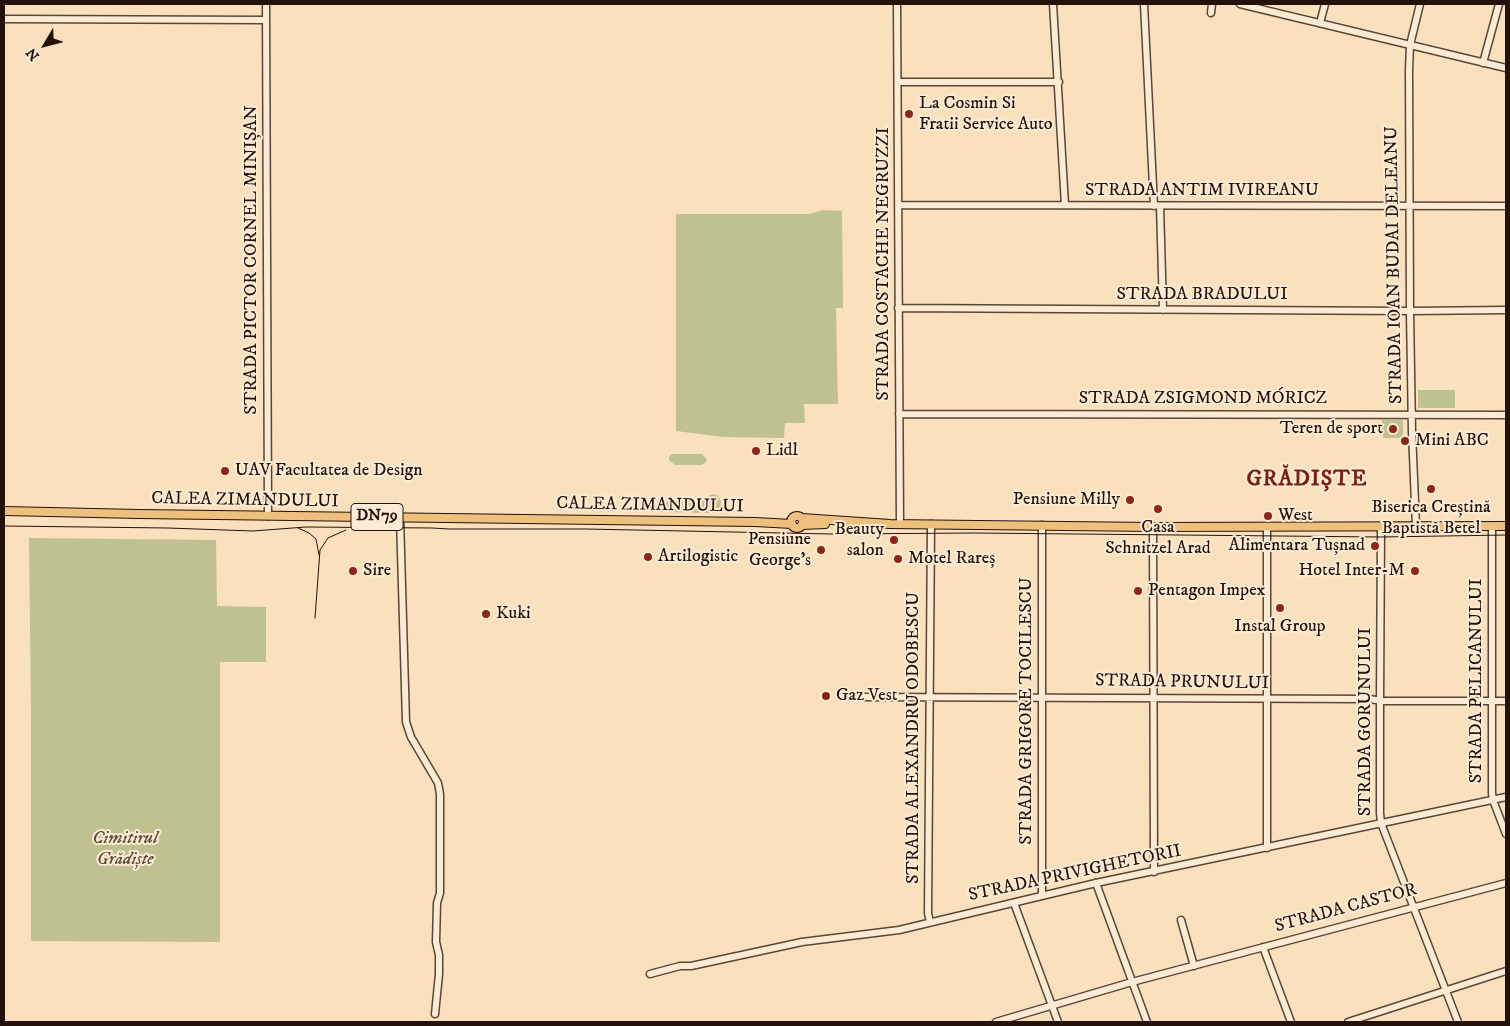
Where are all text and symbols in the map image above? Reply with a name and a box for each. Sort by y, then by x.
north arrow [20,20,70,70]
text: N [22,44,44,64]
place label: La Cosmin Si Fratii Service Auto [919,93,1053,136]
street label: STRADA PICTOR CORNEL MINIȘAN [241,105,263,415]
marker: La Cosmin Si Fratii Service Auto [903,108,915,120]
street label: STRADA IOAN BUDAI DELEANU [1382,126,1408,404]
street label: STRADA COSTACHE NEGRUZZI [873,127,895,401]
street label: STRADA ANTIM IVIREANU [1085,180,1319,202]
street label: STRADA BRADULUI [1116,284,1288,306]
street label: STRADA ZSIGMOND MÓRICZ [1079,388,1327,410]
place label: Teren de sport [1280,418,1383,440]
marker: Teren de sport [1387,423,1399,435]
place label: Mini ABC [1415,430,1489,452]
marker: Mini ABC [1399,435,1411,447]
place label: Lidl [766,440,798,462]
marker: Lidl [750,445,762,457]
place label: UAV Facultatea de Design [235,460,423,482]
marker: UAV Facultatea de Design [219,465,231,477]
district label: GRĂDIȘTE [1245,467,1369,493]
marker: Biserica Creștină Baptistă Betel [1425,483,1437,495]
street label: CALEA ZIMANDULUI [151,489,339,513]
place label: Pensiune Milly [1013,489,1120,511]
street label: CALEA ZIMANDULUI [556,494,744,518]
marker: Pensiune Milly [1124,494,1136,506]
place label: Biserica Creștină Baptistă Betel [1371,497,1491,540]
marker: Casa Schnitzel Arad [1152,503,1164,515]
road number: DN79 [351,504,403,530]
place label: West [1278,505,1313,527]
marker: West [1262,510,1274,522]
place label: Casa Schnitzel Arad [1105,517,1211,560]
place label: Beauty salon [835,519,884,562]
place label: Pensiune George's [748,529,811,572]
marker: Beauty salon [888,534,900,546]
place label: Alimentara Tușnad [1229,535,1365,557]
marker: Alimentara Tușnad [1369,540,1381,552]
marker: Pensiune George's [815,544,827,556]
place label: Artilogistic [658,546,738,568]
place label: Motel Rareș [908,548,995,570]
marker: Artilogistic [642,551,654,563]
marker: Motel Rareș [892,553,904,565]
place label: Sire [363,560,391,582]
place label: Hotel Inter-M [1299,560,1405,582]
marker: Sire [347,565,359,577]
marker: Hotel Inter-M [1409,565,1421,577]
street label: STRADA GRIGORE TOCILESCU [1016,577,1038,845]
street label: STRADA PELICANULUI [1466,579,1488,783]
place label: Pentagon Impex [1148,580,1265,602]
marker: Pentagon Impex [1132,585,1144,597]
street label: STRADA ALEXANDRU ODOBESCU [903,592,925,884]
marker: Instal Group [1274,602,1286,614]
place label: Kuki [496,603,531,625]
marker: Kuki [480,608,492,620]
place label: Instal Group [1234,616,1326,638]
street label: STRADA GORUNULUI [1355,628,1377,816]
street label: STRADA PRUNULUI [1095,671,1269,695]
place label: Gaz Vest [836,685,898,707]
marker: Gaz Vest [820,690,832,702]
park label: Cimitirul Grădiște [92,828,158,871]
street label: STRADA PRIVIGHETORII [967,841,1183,907]
street label: STRADA CASTOR [1273,880,1419,938]

